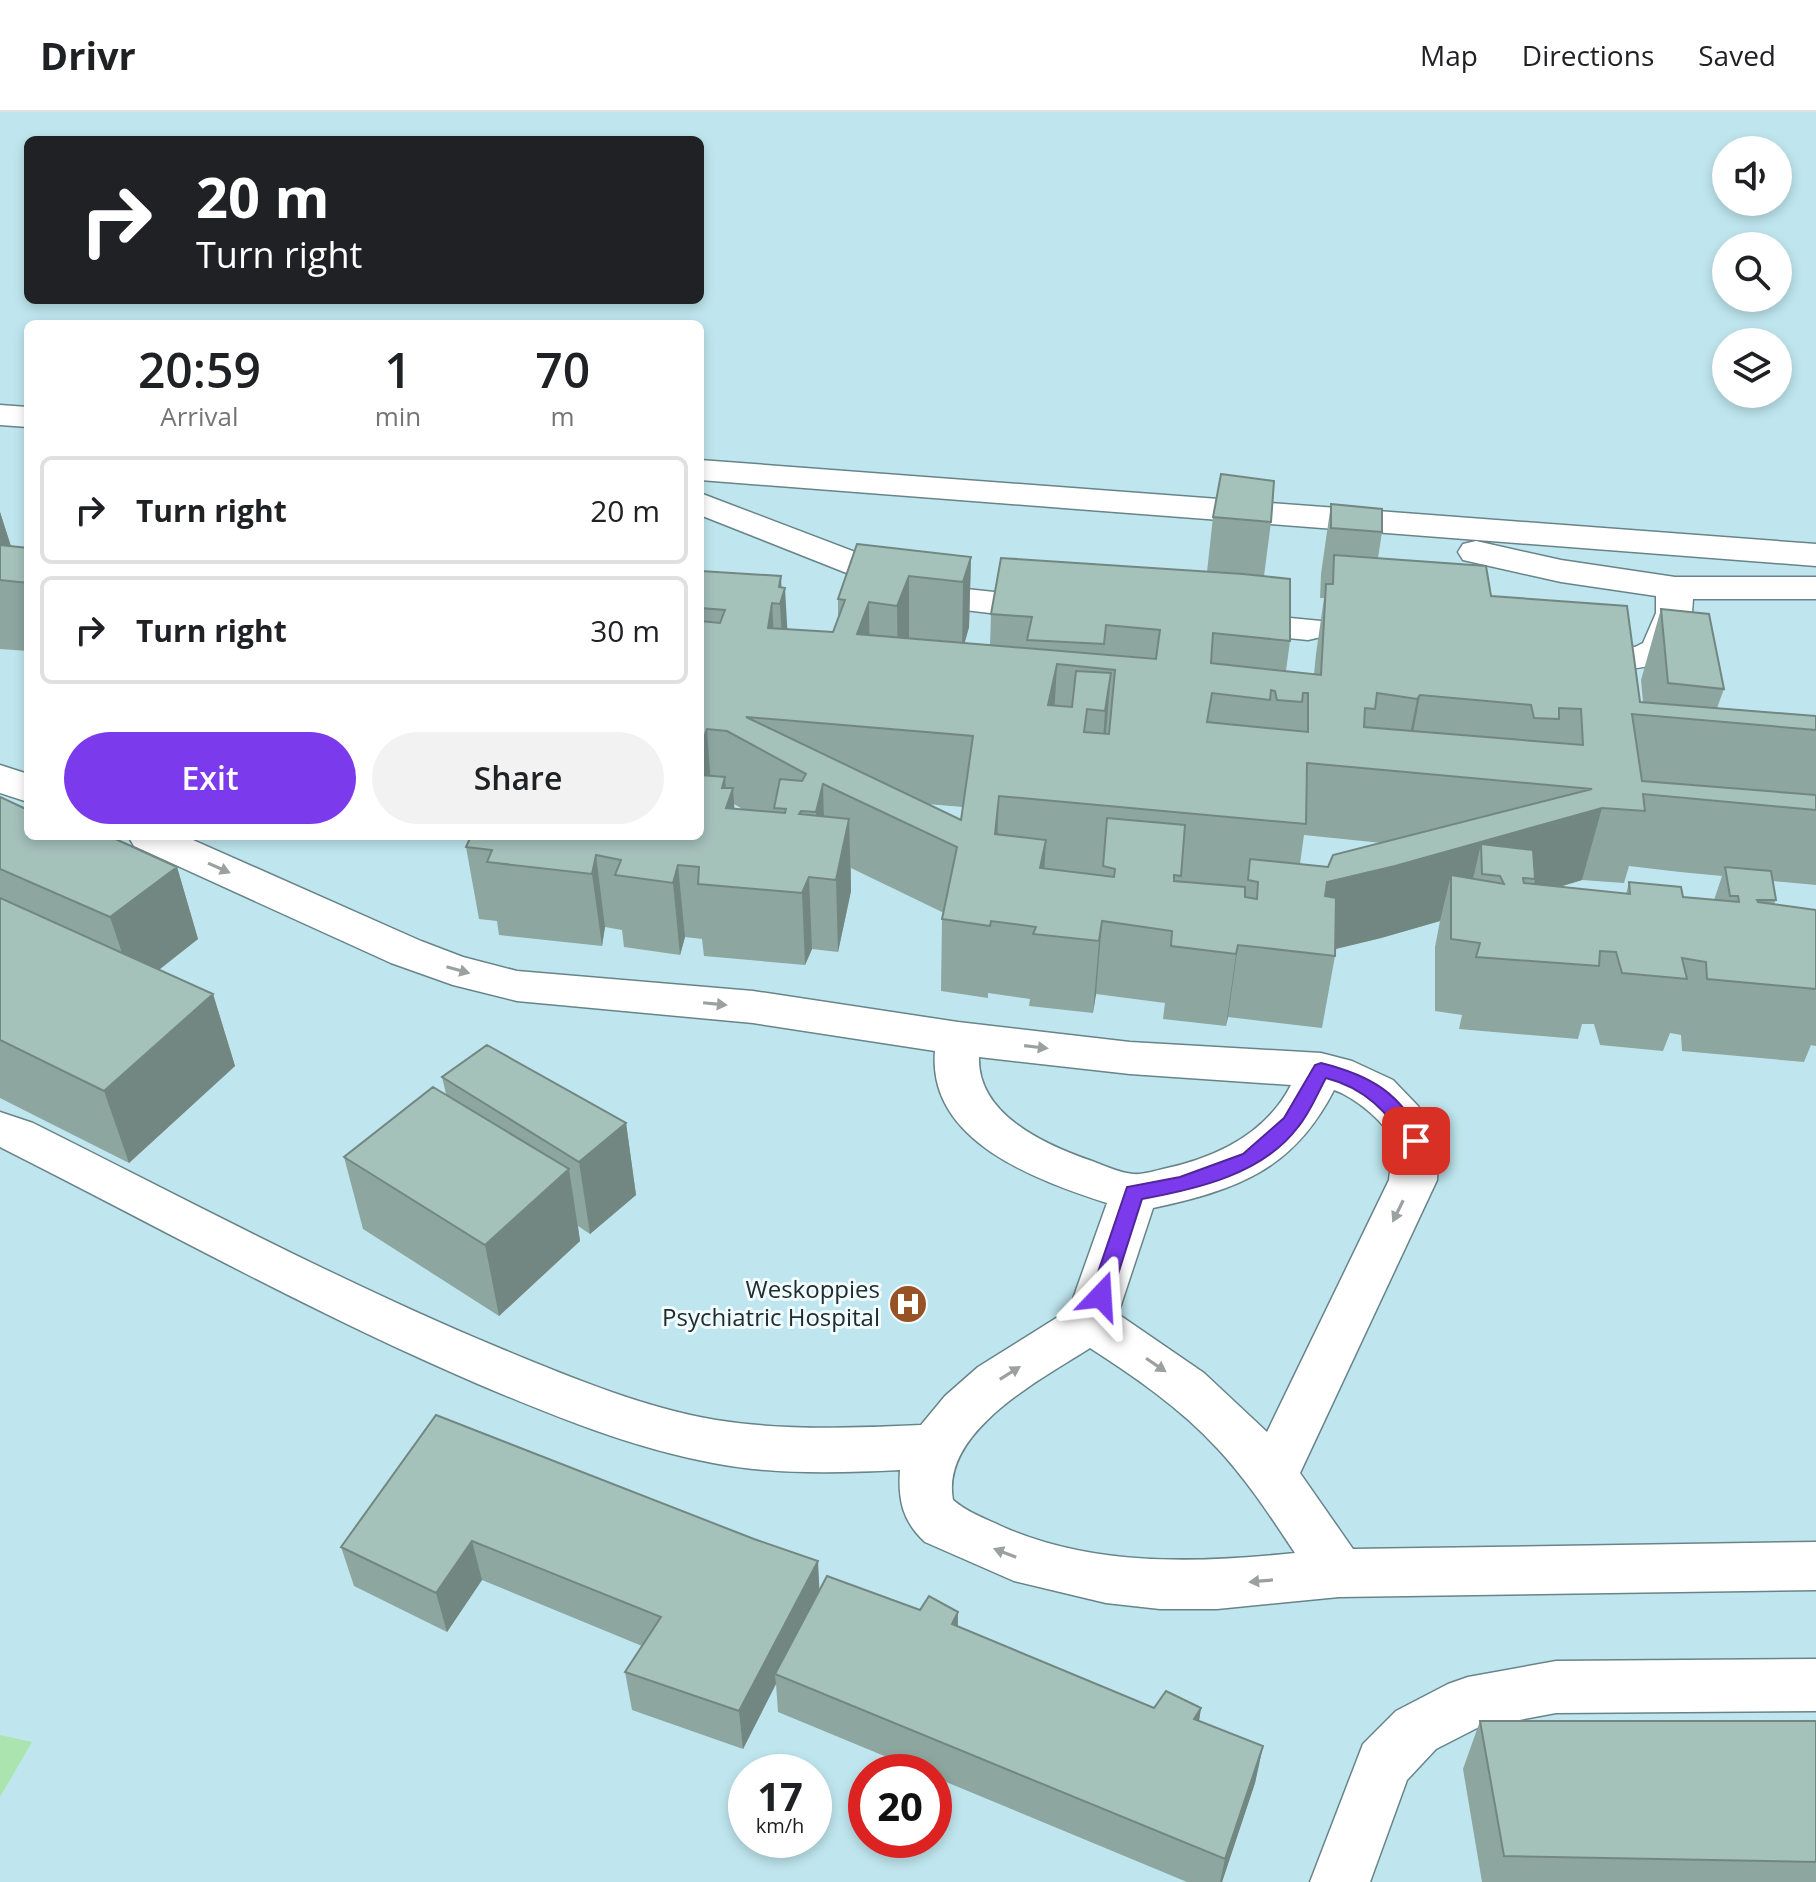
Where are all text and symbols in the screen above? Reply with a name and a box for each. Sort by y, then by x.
text: Drivr [40,29,136,81]
text: Map [1420,36,1478,74]
text: Directions [1522,36,1654,74]
text: Saved [1698,36,1776,74]
map controls [1712,136,1792,408]
button: sound [1712,136,1792,216]
text: 20 m [196,158,330,234]
icon: right [64,168,168,272]
text: Turn right [196,230,362,279]
button: search [1712,232,1792,312]
button: layers [1712,328,1792,408]
text: 20:59 [138,337,261,402]
text: 1 [384,337,412,402]
text: 70 [535,337,590,402]
text: Arrival [160,398,238,434]
text: min [375,398,421,434]
text: m [551,398,575,434]
icon: right [68,488,112,532]
text: Turn right [136,490,287,531]
text: 20 m [590,490,660,531]
icon: right [68,608,112,652]
text: Turn right [136,610,287,651]
text: 30 m [590,610,660,651]
button: Exit [64,732,356,824]
button: Share [372,732,664,824]
one-way arrow [208,861,231,875]
one-way arrow [447,964,471,977]
one-way arrow [703,997,728,1010]
one-way arrow [1024,1041,1049,1054]
pin [1382,1107,1450,1175]
icon: arrive [1394,1119,1438,1163]
one-way arrow [1392,1200,1405,1223]
position arrow [1059,1254,1143,1338]
place label: Weskoppies Psychiatric Hospital [662,1272,880,1333]
hospital icon: Weskoppies Psychiatric Hospital [887,1283,929,1325]
one-way arrow [1145,1357,1166,1372]
one-way arrow [999,1366,1021,1380]
one-way arrow [993,1546,1017,1559]
one-way arrow [1248,1574,1273,1587]
speed limit sign: 20 [848,1754,952,1858]
text: 17 [757,1768,803,1823]
text: km/h [756,1812,804,1839]

